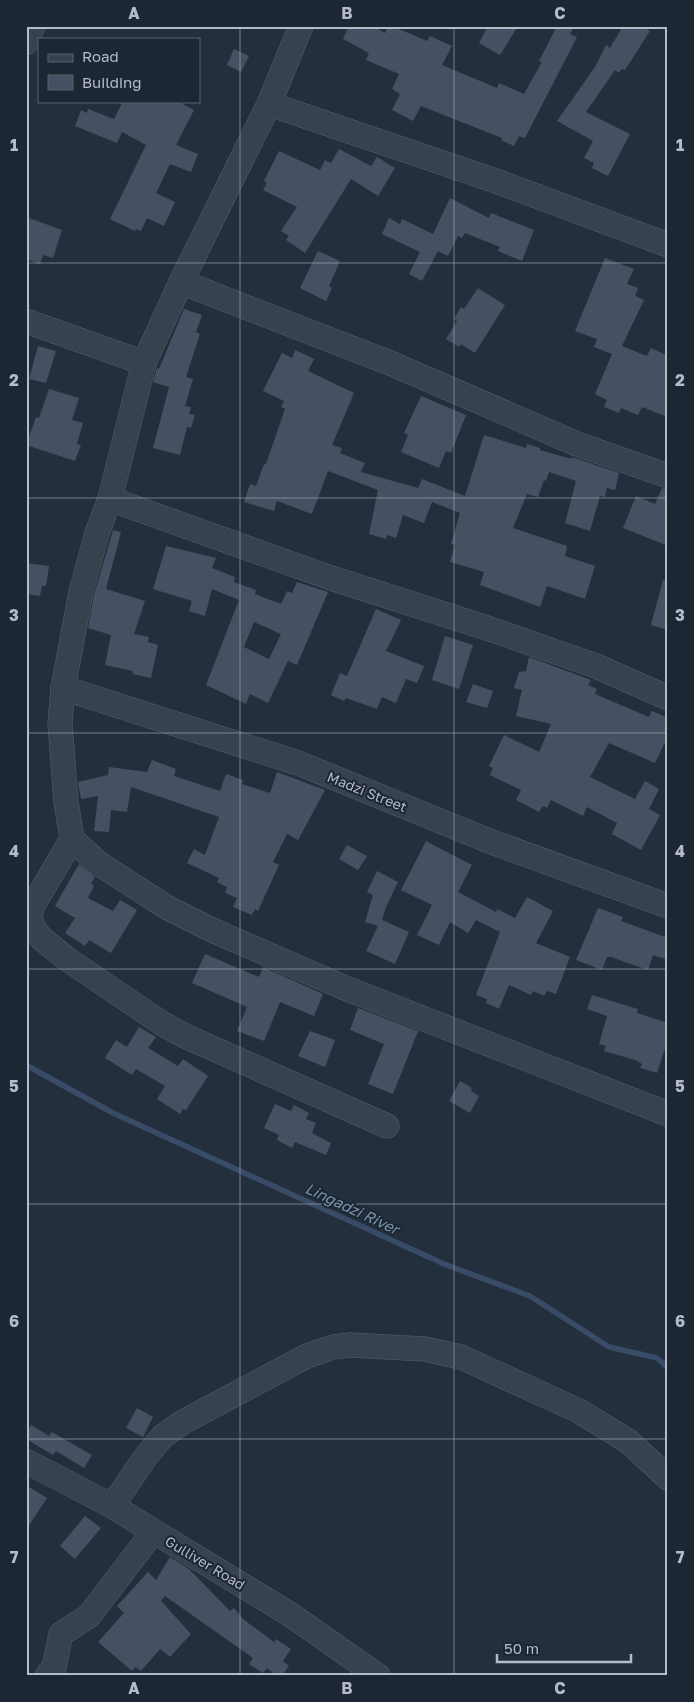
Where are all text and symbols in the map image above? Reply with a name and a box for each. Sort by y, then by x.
text: A [128,3,140,23]
text: B [341,3,353,23]
text: C [554,3,566,23]
legend [38,38,200,102]
text: Road [82,47,119,65]
text: Building [82,73,142,91]
text: 1 [10,135,18,155]
text: 1 [676,135,684,155]
text: 2 [9,370,19,390]
text: 2 [675,370,685,390]
text: 3 [9,605,19,625]
text: 3 [675,605,685,625]
street label: Madzi Street [325,768,410,815]
text: 4 [9,841,19,861]
text: 4 [675,841,685,861]
text: 5 [9,1076,19,1096]
text: 5 [675,1076,685,1096]
water label: Lingadzi River [302,1179,404,1239]
text: 6 [9,1311,19,1331]
text: 6 [675,1311,685,1331]
street label: Gulliver Road [162,1532,248,1593]
text: 7 [10,1547,19,1567]
text: 7 [676,1547,685,1567]
scale bar [497,1632,630,1664]
text: 50 m [504,1639,539,1657]
text: A [128,1678,140,1698]
text: B [341,1678,353,1698]
text: C [554,1678,566,1698]

